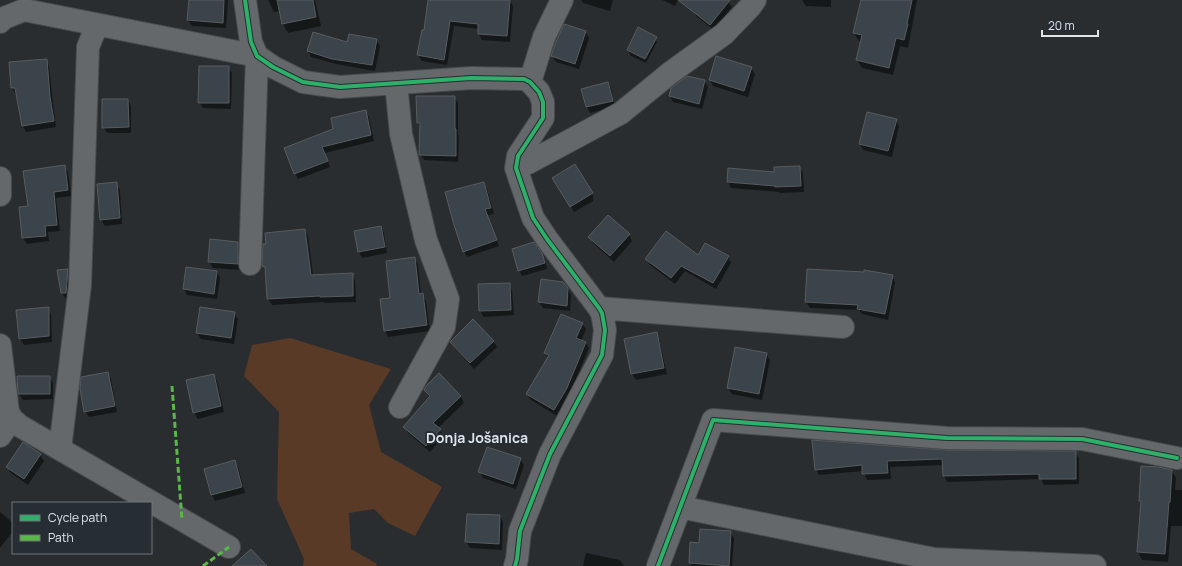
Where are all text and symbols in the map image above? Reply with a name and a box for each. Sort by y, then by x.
scale bar [1042,12,1098,38]
text: 20 m [1048,17,1075,34]
district label: Donja Jošanica [426,428,528,447]
legend [12,502,152,554]
text: Cycle path [48,509,107,526]
text: Path [48,529,74,546]

